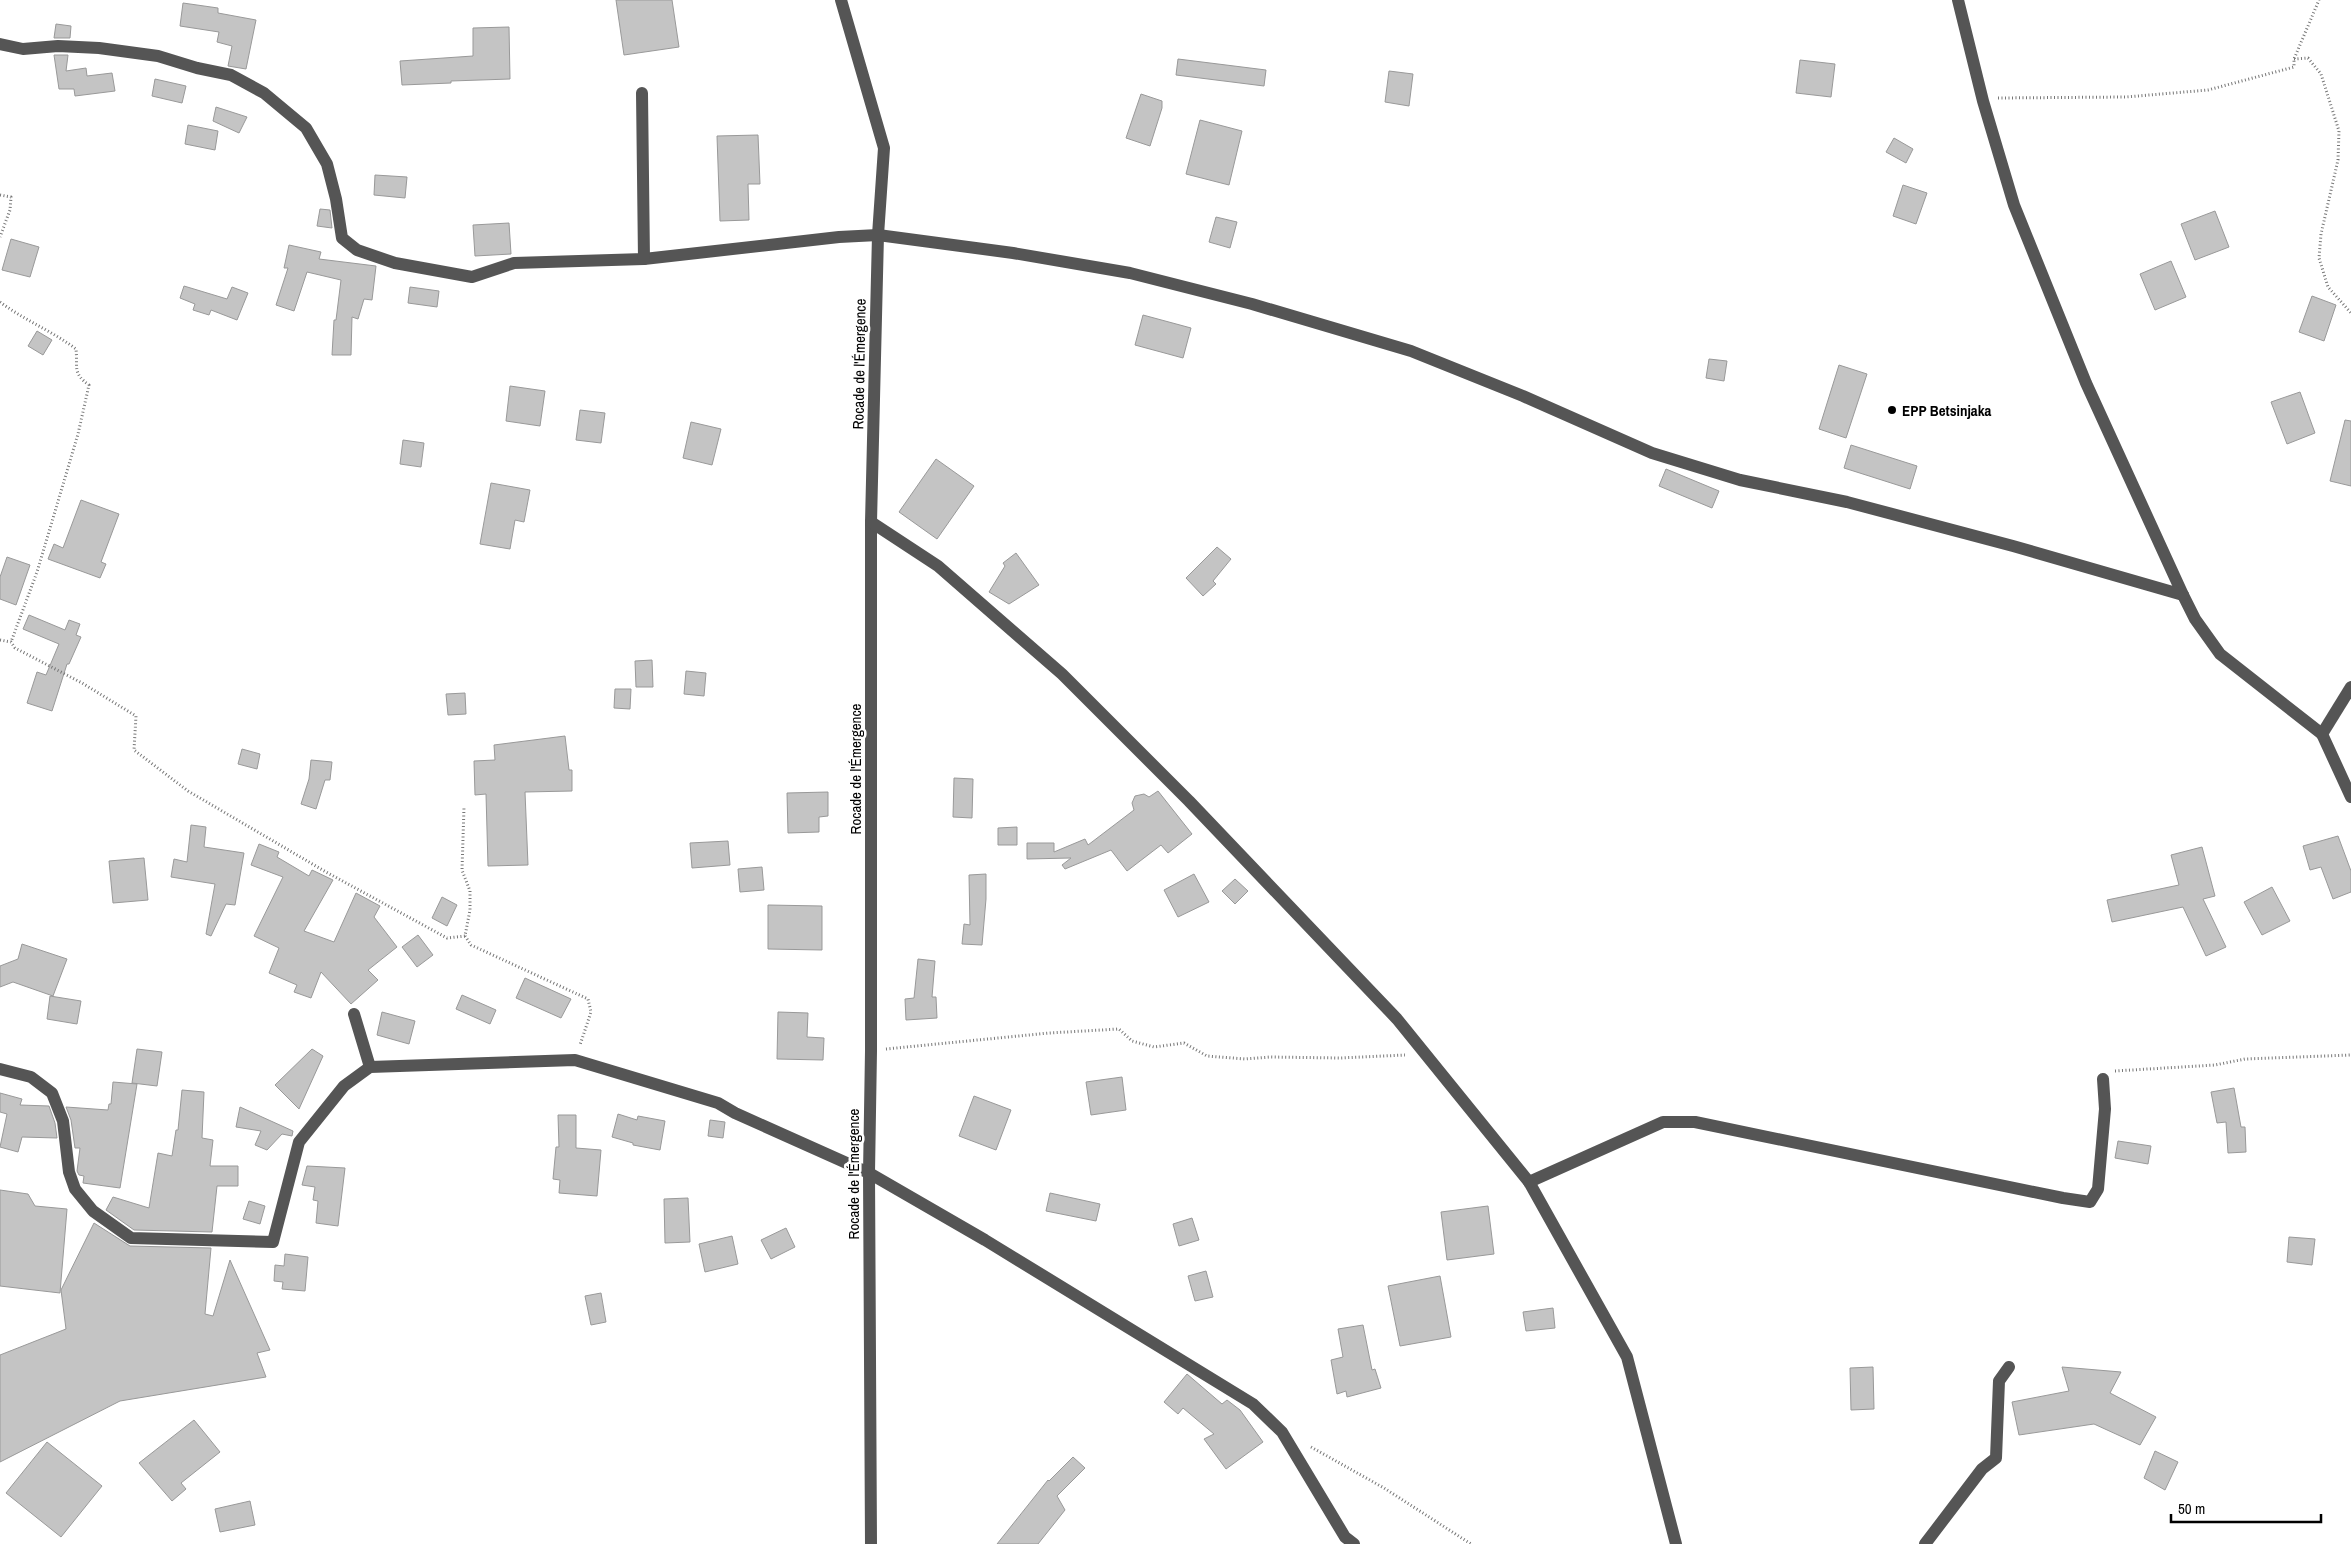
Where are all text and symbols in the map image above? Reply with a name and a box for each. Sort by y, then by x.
street label: Rocade de l'Émergence [847,298,871,430]
place label: EPP Betsinjaka [1902,400,1992,421]
marker: EPP Betsinjaka [1886,404,1898,416]
street label: Rocade de l'Émergence [845,703,866,834]
street label: Rocade de l'Émergence [843,1108,864,1239]
scale bar [2171,1492,2321,1524]
text: 50 m [2178,1498,2205,1519]

